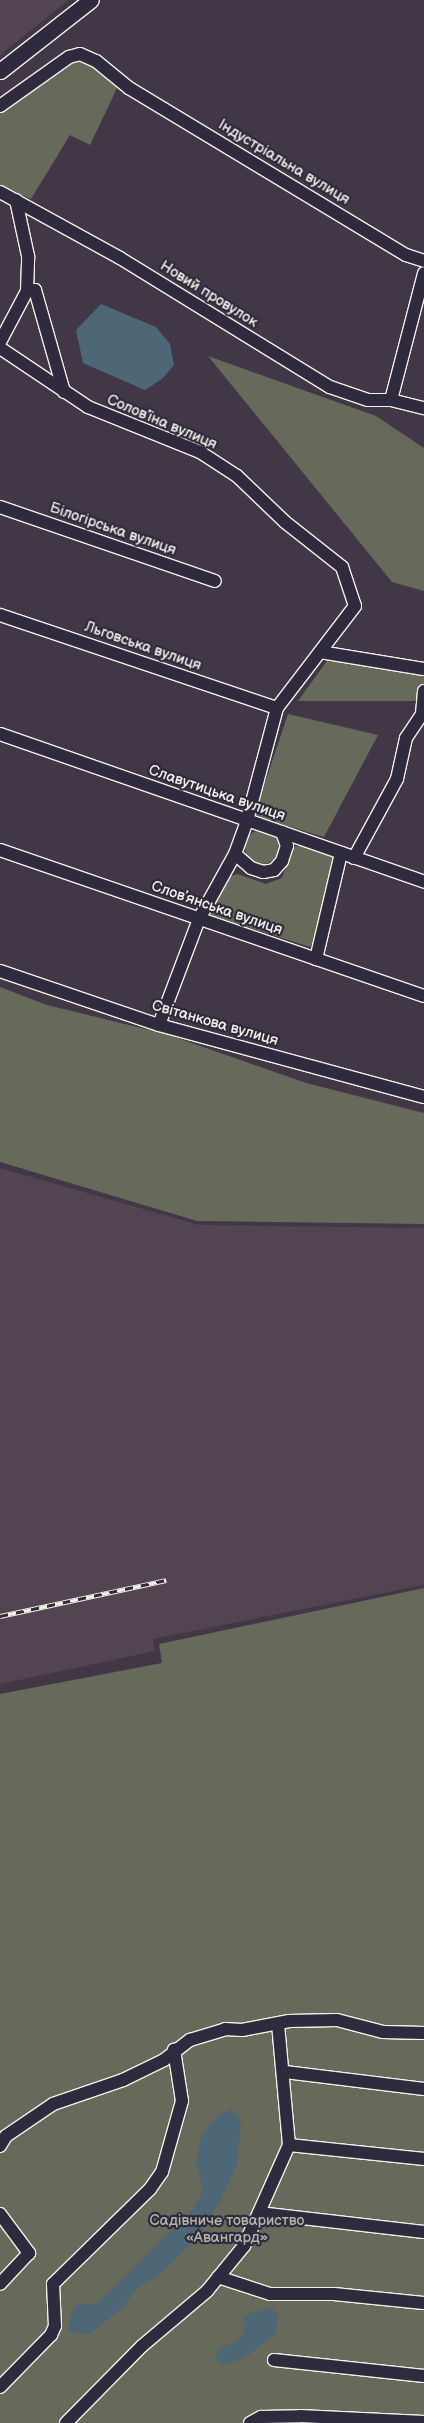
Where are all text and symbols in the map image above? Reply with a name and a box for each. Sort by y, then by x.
street label: Індустріальна вулиця [215,116,353,208]
street label: Новий провулок [157,257,261,331]
street label: Соловʼїна вулиця [104,391,220,453]
street label: Білогірська вулиця [47,499,179,559]
street label: Льговська вулиця [82,618,204,674]
street label: Славутицька вулиця [146,761,288,825]
street label: Словʼянська вулиця [149,877,285,939]
street label: Світанкова вулиця [150,996,280,1050]
park label: Садівниче товариство «Авангард» [150,2211,304,2246]

